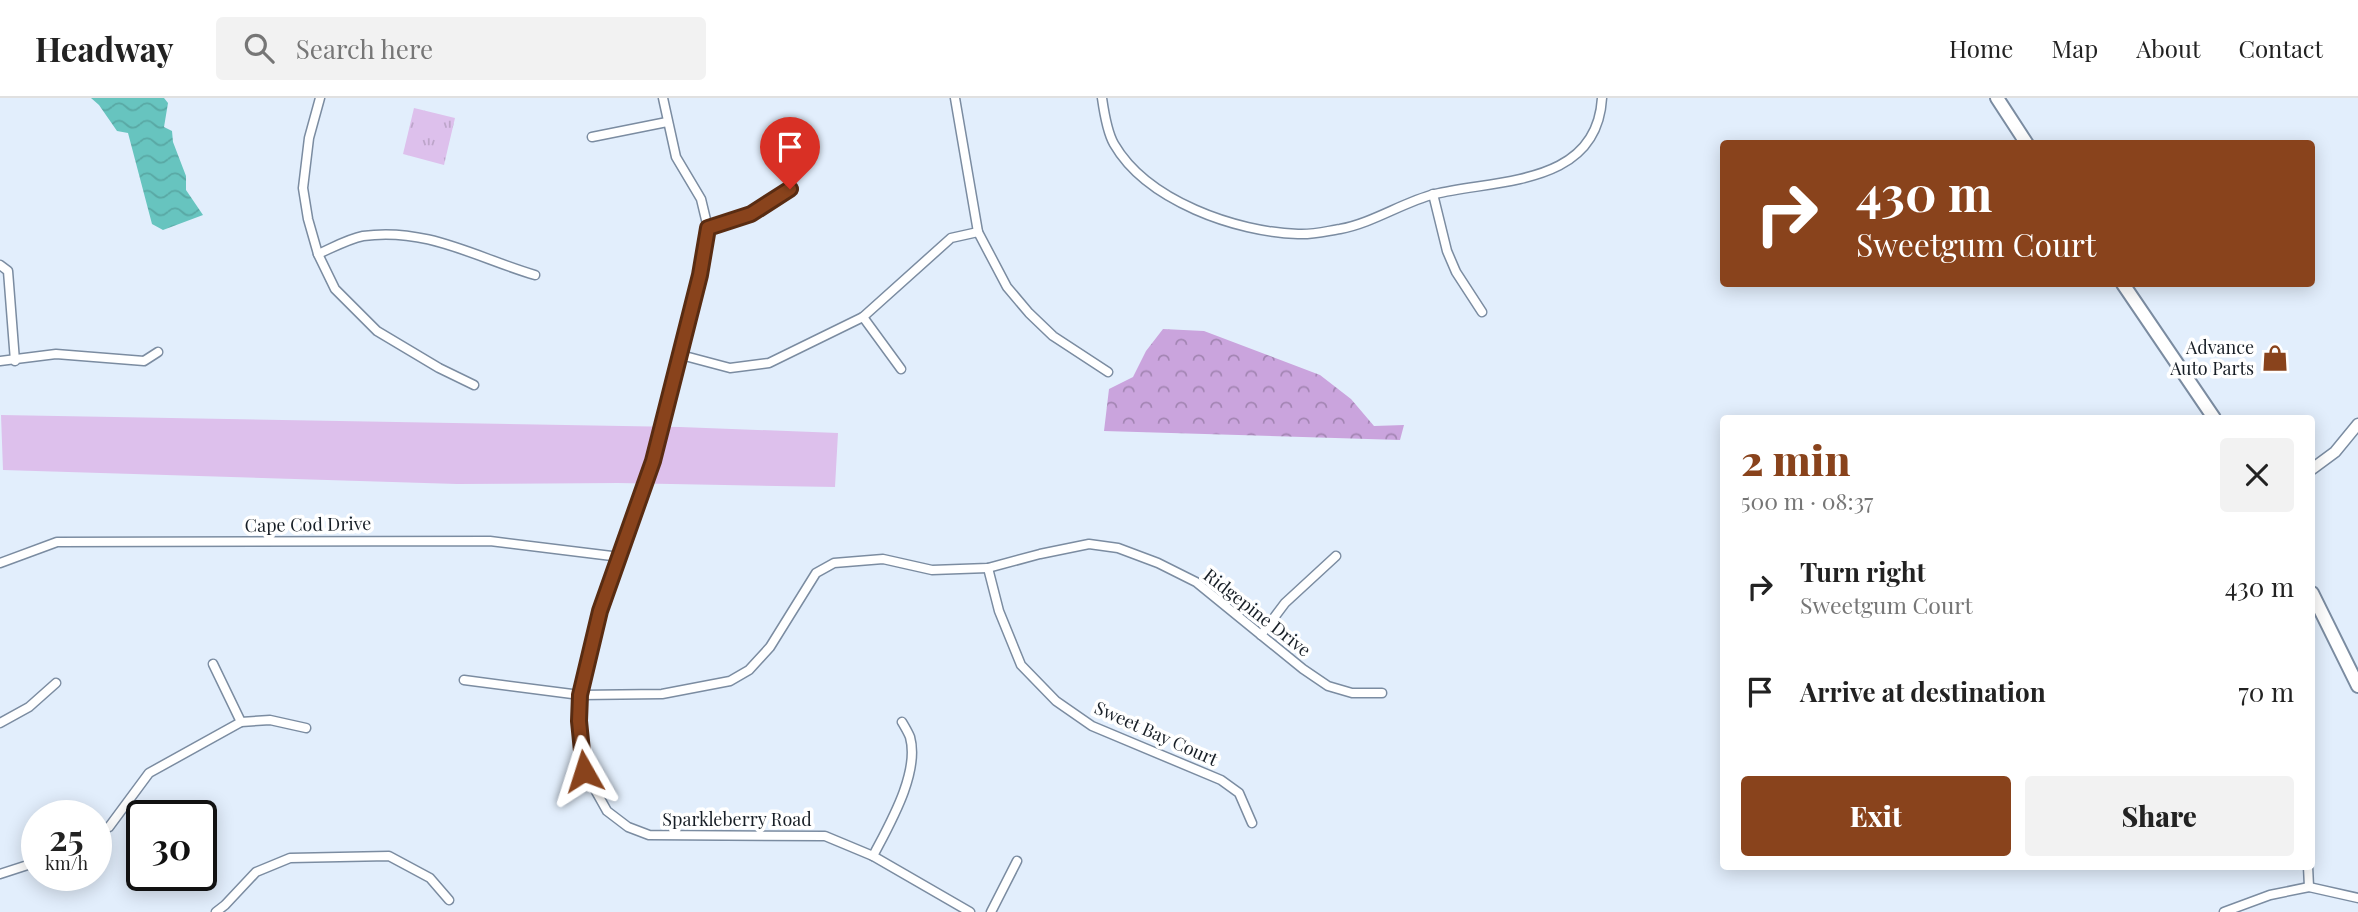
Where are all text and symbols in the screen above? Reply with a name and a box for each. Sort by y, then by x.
search box [216,17,706,80]
text: Headway [35,26,174,70]
icon: search [240,29,278,67]
text: Search here [296,31,433,66]
text: Home [1949,32,2013,64]
text: Map [2051,32,2098,64]
text: About [2136,32,2200,64]
text: Contact [2238,32,2323,64]
pin [760,117,820,189]
icon: arrive [771,128,809,166]
text: 430 m [1856,159,1992,224]
icon: right [1741,168,1832,259]
text: Sweetgum Court [1856,222,2096,265]
place label: Advance Auto Parts [2169,335,2254,380]
shop icon: Advance Auto Parts [2260,343,2290,373]
text: 2 min [1741,431,1850,487]
button: close [2220,438,2294,512]
text: 500 m · 08:37 [1741,485,1873,516]
street label: Cape Cod Drive [244,511,372,537]
text: Turn right [1800,554,1926,589]
street label: Ridgepine Drive [1199,563,1316,662]
icon: right [1741,568,1779,606]
text: 430 m [2225,569,2294,604]
text: Sweetgum Court [1800,589,1973,620]
icon: arrive [1741,673,1779,711]
text: Arrive at destination [1800,674,2046,709]
text: 70 m [2238,674,2294,709]
street label: Sweet Bay Court [1091,695,1222,771]
position arrow [547,734,621,808]
button: Exit [1741,776,2011,856]
button: Share [2025,776,2294,856]
speed limit sign: 30 [126,800,217,891]
street label: Sparkleberry Road [662,807,812,831]
text: 25 [49,813,84,860]
text: km/h [45,851,88,875]

